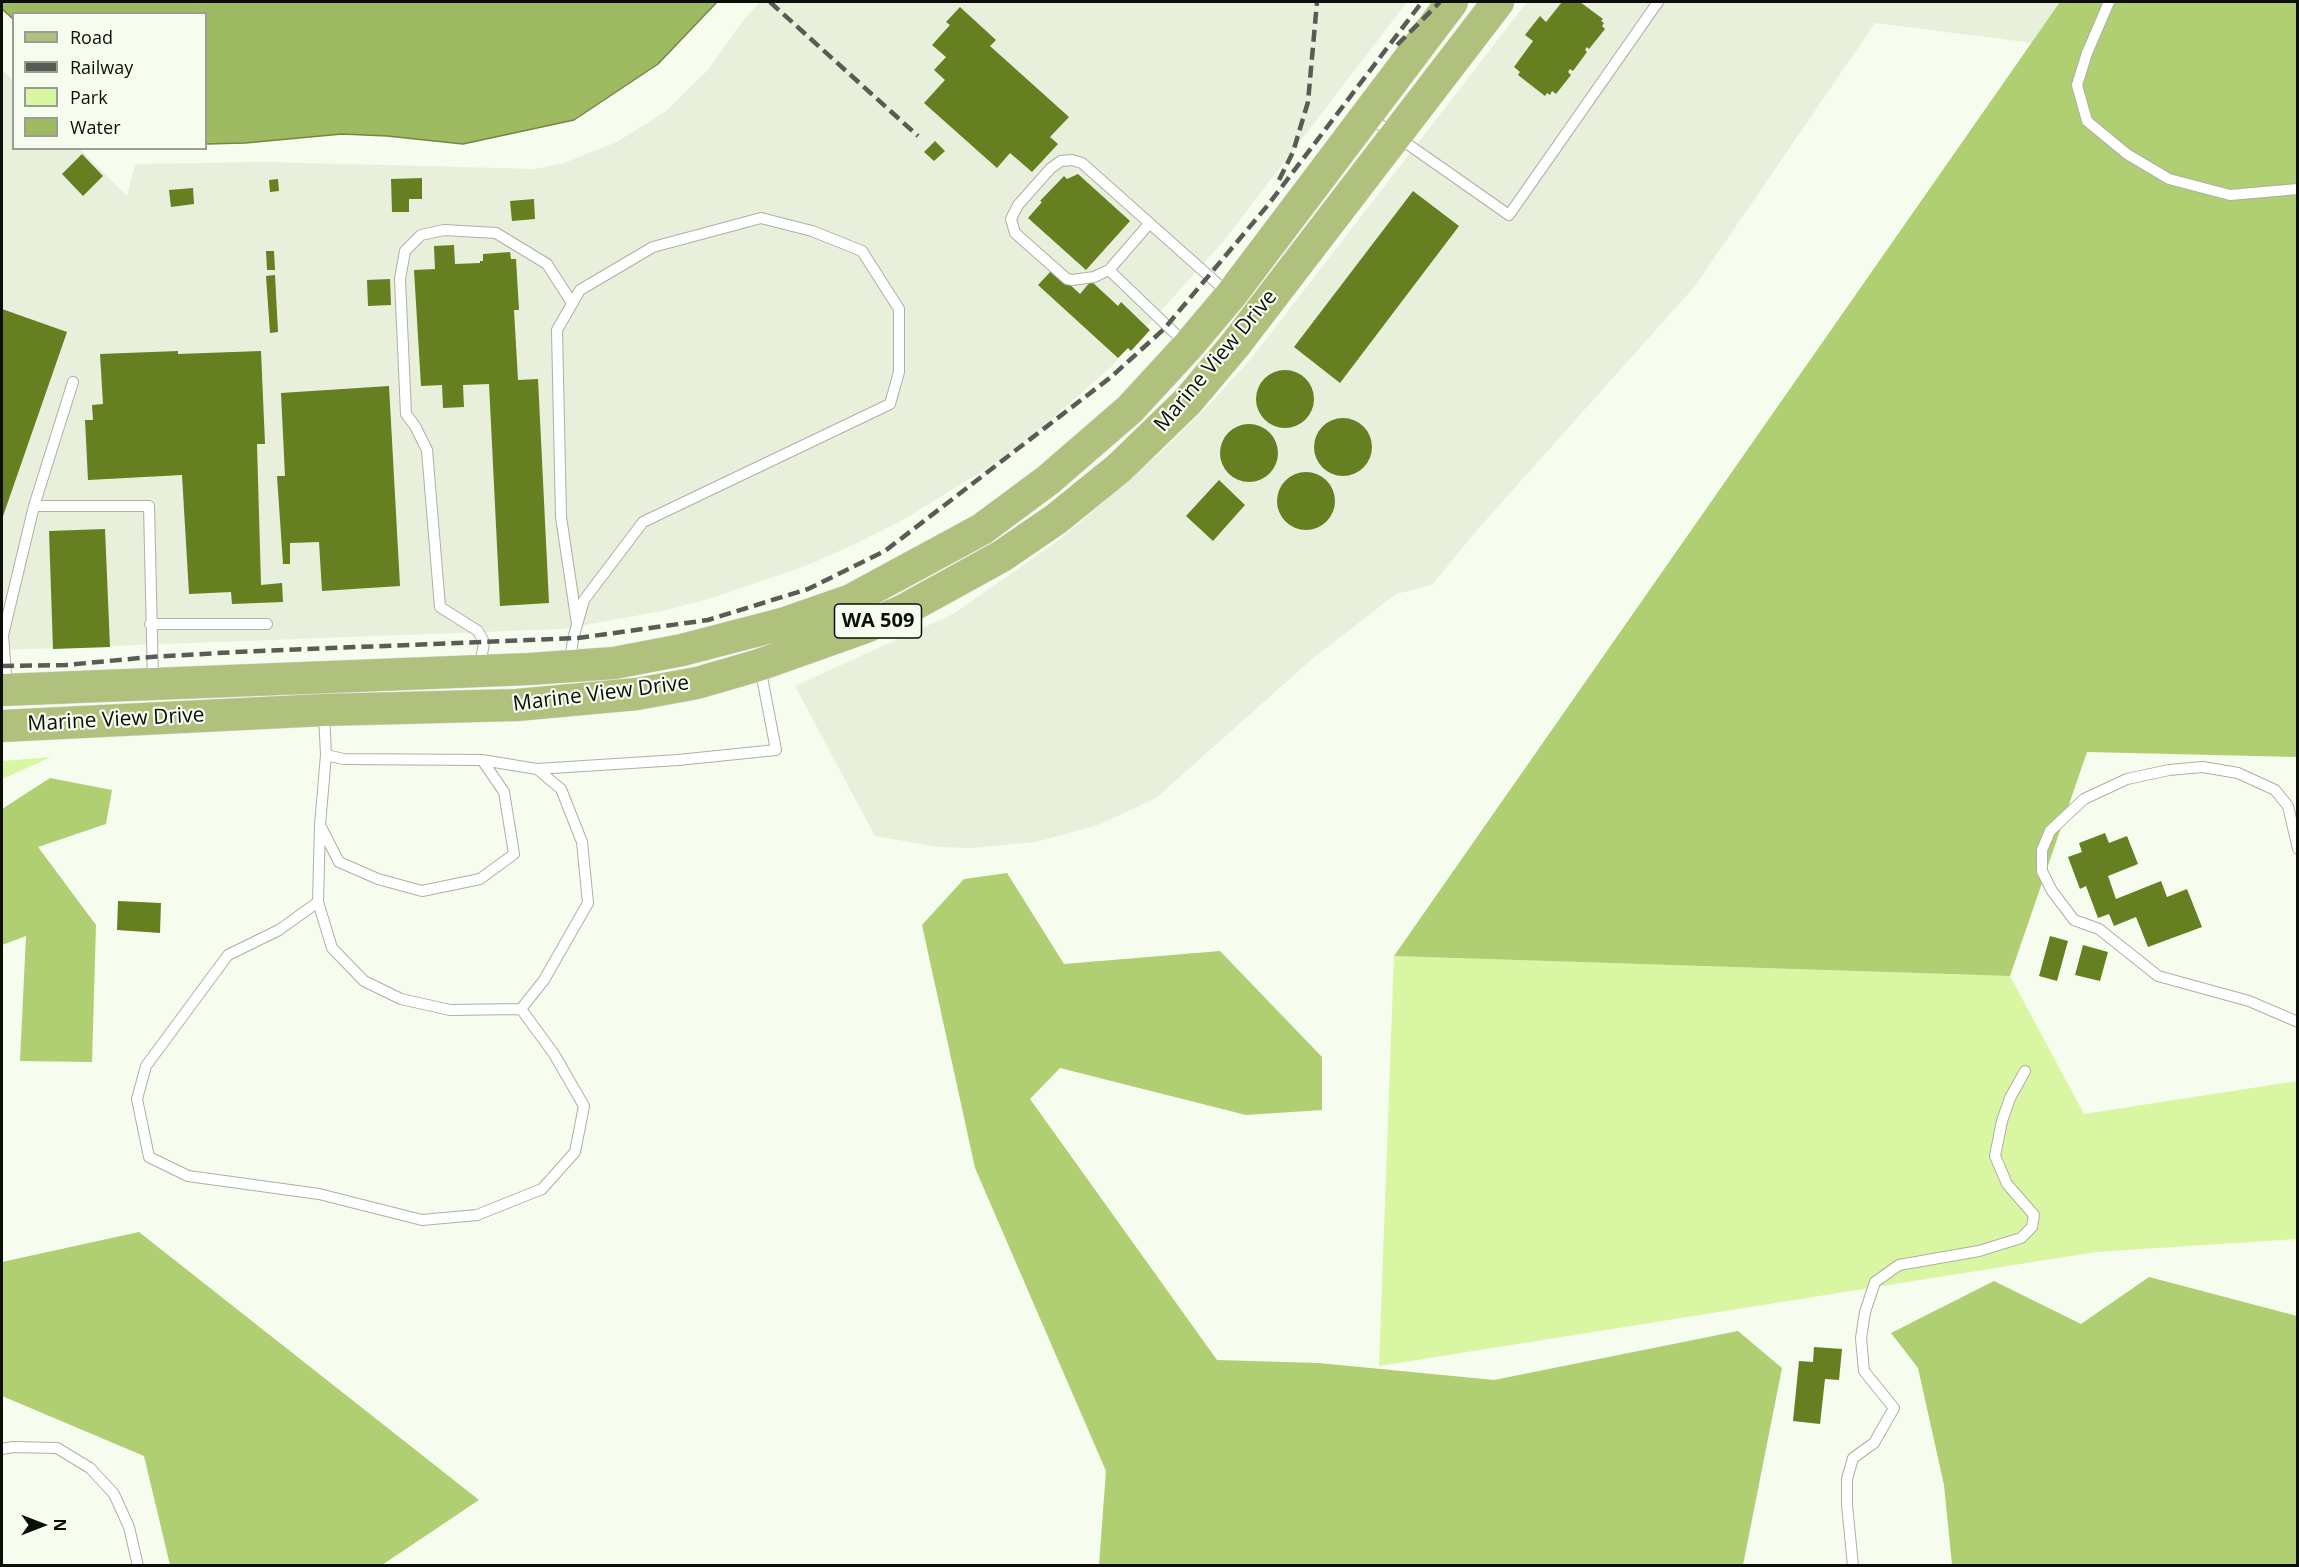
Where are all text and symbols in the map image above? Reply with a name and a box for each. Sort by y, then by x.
legend [12,12,207,150]
text: Road [70,25,113,49]
text: Railway [70,55,133,79]
text: Park [70,85,108,109]
text: Water [70,115,121,139]
street label: Marine View Drive [1149,285,1283,437]
road number: WA 509 [834,604,922,638]
street label: Marine View Drive [511,671,691,717]
street label: Marine View Drive [27,703,205,737]
north arrow [12,1495,72,1555]
text: N [49,1518,71,1532]

